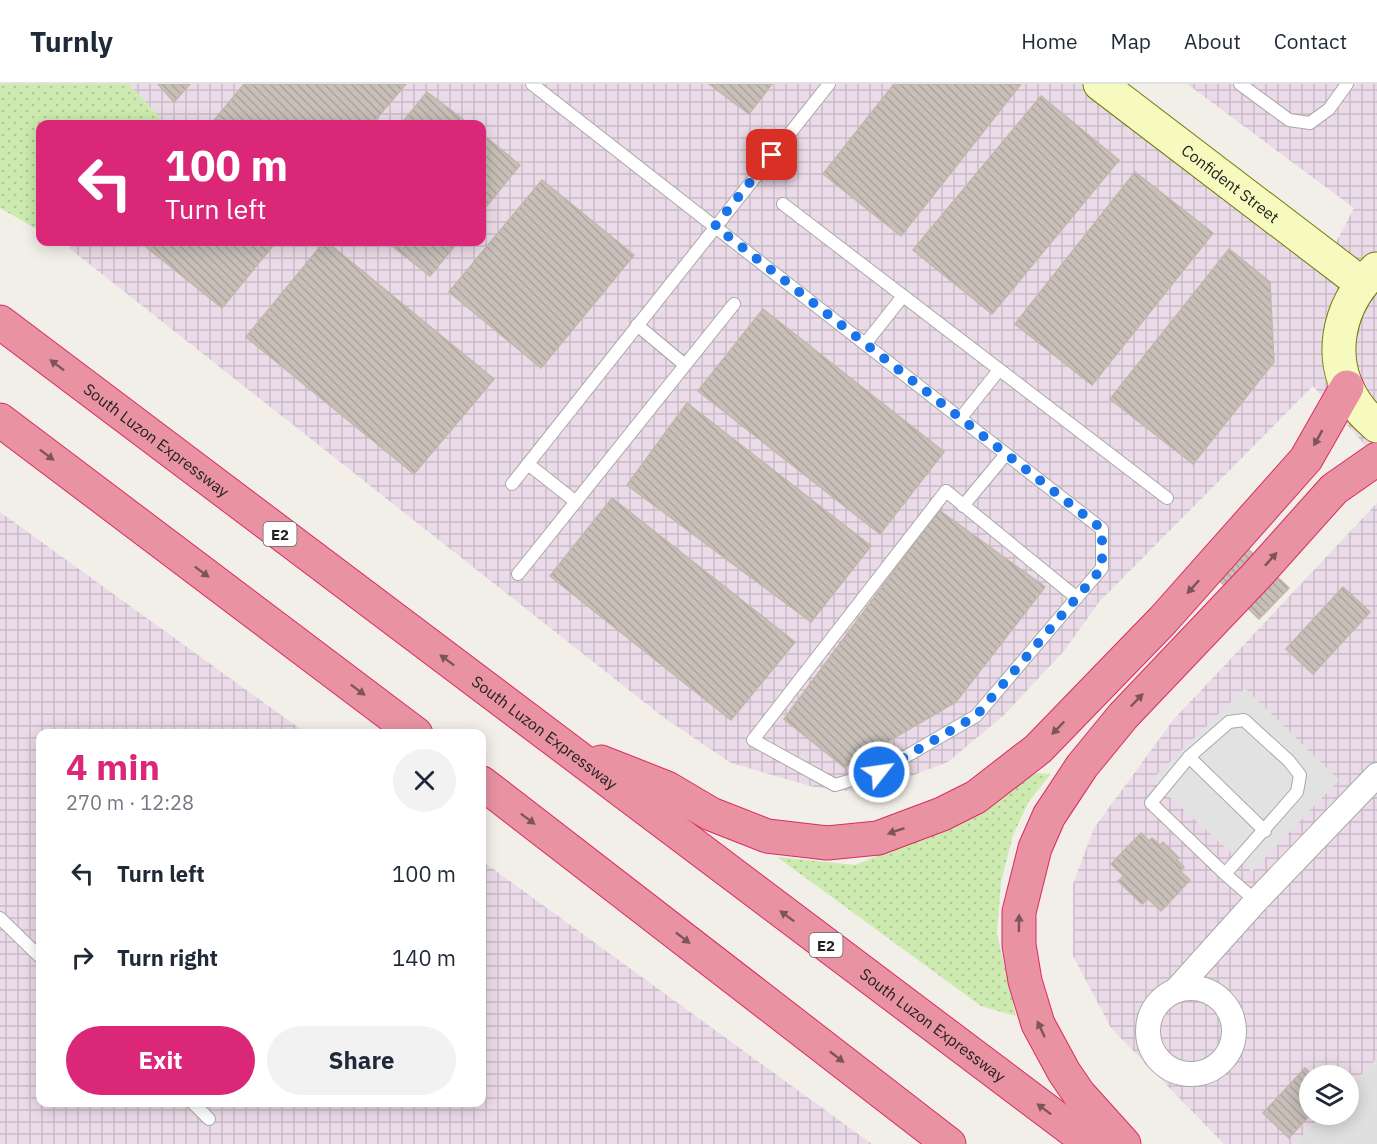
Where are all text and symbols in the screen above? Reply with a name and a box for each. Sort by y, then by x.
text: Turnly [30,23,113,60]
text: Home [1021,27,1078,55]
text: Map [1111,27,1151,55]
text: About [1184,27,1241,55]
text: Contact [1274,27,1347,55]
pin [746,129,797,180]
text: 100 m [165,138,288,193]
icon: arrive [755,138,788,171]
street label: Confident Street [1178,140,1283,227]
icon: left [66,144,144,222]
text: Turn left [165,191,266,226]
one-way arrow [49,359,65,371]
street label: South Luzon Expressway [80,379,233,501]
one-way arrow [1313,430,1323,447]
one-way arrow [38,449,54,461]
road number: E2 [264,522,296,546]
one-way arrow [1265,551,1278,567]
one-way arrow [195,566,210,578]
one-way arrow [1186,579,1200,594]
one-way arrow [439,654,455,666]
street label: South Luzon Expressway [468,671,622,794]
one-way arrow [350,684,366,696]
one-way arrow [1130,694,1144,708]
one-way arrow [1052,720,1066,734]
position arrow [847,740,911,804]
text: 4 min [66,743,160,790]
button: close [393,749,456,812]
text: 270 m · 12:28 [66,789,194,816]
one-way arrow [521,812,536,824]
one-way arrow [887,827,905,837]
icon: left [66,857,99,890]
text: Turn left [117,859,205,888]
text: 100 m [392,859,456,888]
one-way arrow [780,910,796,922]
one-way arrow [1014,914,1024,933]
one-way arrow [675,931,690,943]
road number: E2 [810,933,842,957]
icon: right [66,941,99,974]
text: Turn right [117,943,218,972]
text: 140 m [392,943,456,972]
street label: South Luzon Expressway [856,964,1010,1086]
one-way arrow [1037,1021,1046,1038]
button: Exit [66,1026,255,1095]
button: Share [267,1026,456,1095]
one-way arrow [828,1051,844,1063]
map controls [1299,1065,1359,1125]
button: layers [1299,1065,1359,1125]
one-way arrow [1036,1103,1052,1115]

